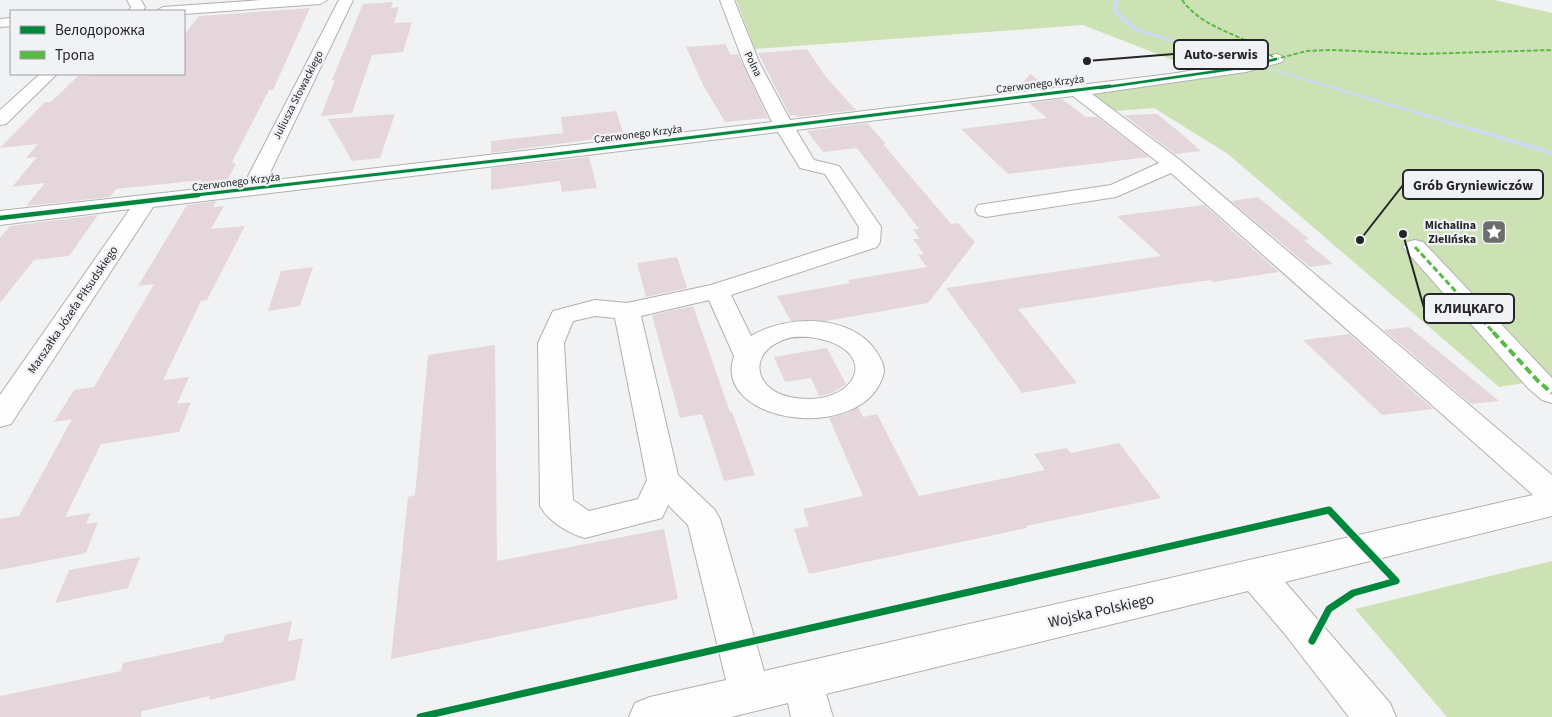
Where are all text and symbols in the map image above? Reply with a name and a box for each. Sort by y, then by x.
legend [10,10,185,75]
text: Велодорожка [55,20,145,41]
callout: Auto-serwis [1174,40,1268,69]
text: Тропа [55,45,95,66]
text: Auto-serwis [1183,45,1258,65]
street label: Juliusza Słowackiego [269,48,327,142]
street label: Polna [740,49,766,79]
street label: Czerwonego Krzyża [995,71,1085,97]
street label: Czerwonego Krzyża [593,121,683,147]
street label: Czerwonego Krzyża [191,169,281,195]
callout: Grób Gryniewiczów [1403,170,1543,199]
text: Grób Gryniewiczów [1413,176,1533,196]
place label: Michalina Zielińska [1425,217,1476,248]
place icon: Michalina Zielińska [1481,219,1507,245]
street label: Marszałka Józefa Piłsudskiego [24,243,122,377]
callout: КЛИЦКАГО [1424,294,1514,323]
text: КЛИЦКАГО [1434,299,1504,319]
street label: Wojska Polskiego [1046,589,1156,633]

